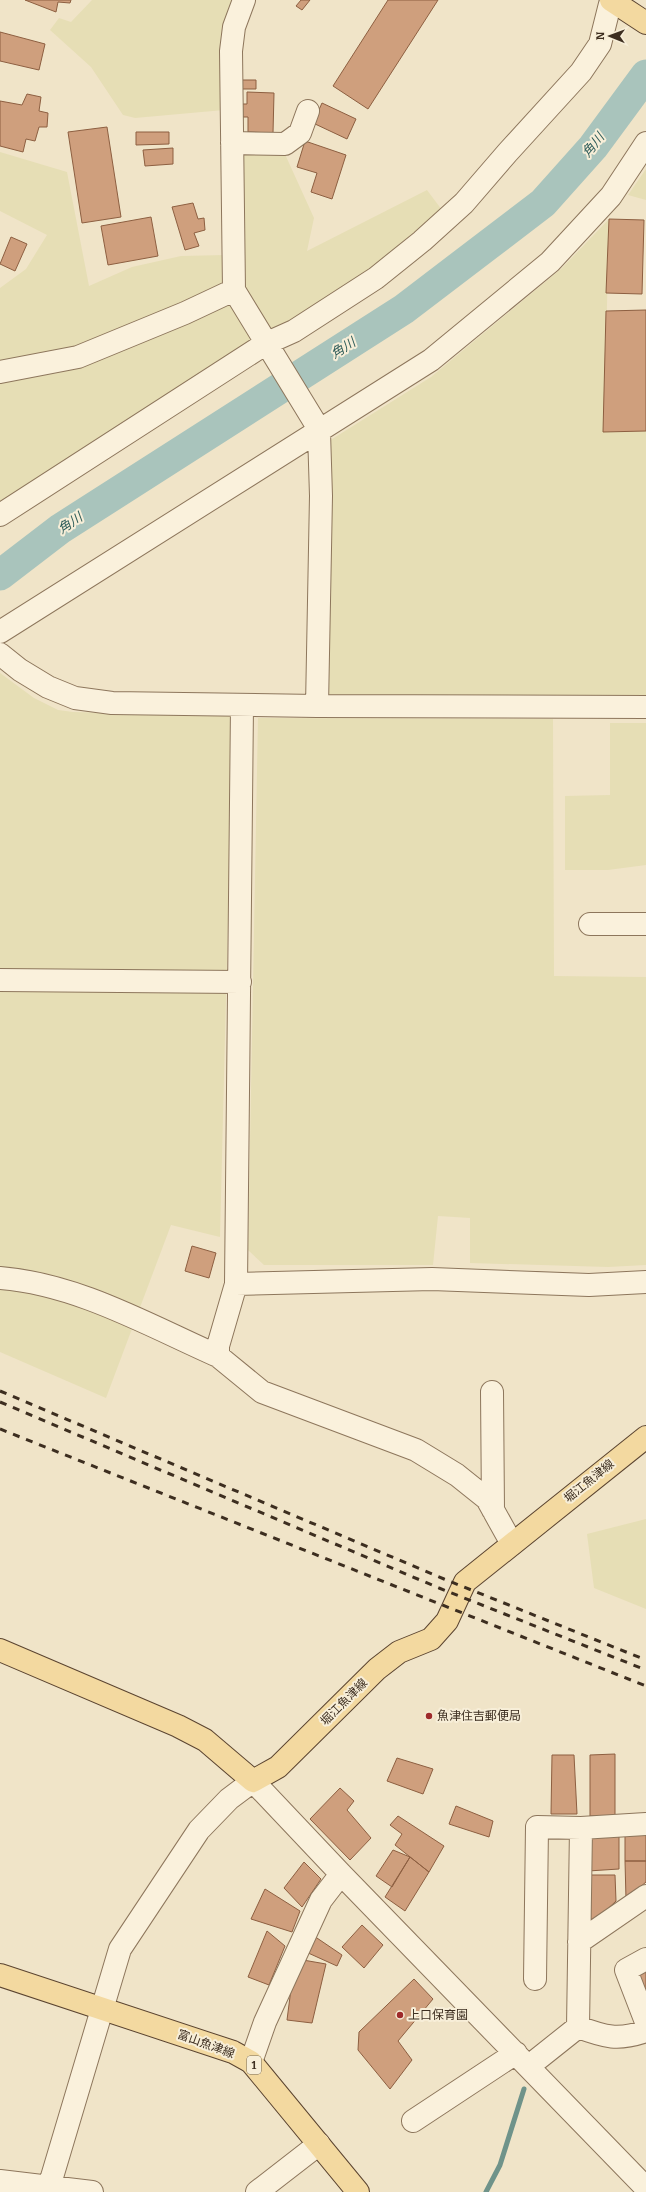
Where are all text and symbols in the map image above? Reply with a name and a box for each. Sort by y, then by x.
north arrow [590,16,630,56]
text: N [594,31,607,40]
water label: 角川 [579,129,608,160]
water label: 角川 [328,334,360,361]
water label: 角川 [55,508,87,536]
street label: 堀江魚津線 [561,1457,617,1505]
street label: 堀江魚津線 [318,1676,370,1728]
place label: 魚津住吉郵便局 [437,1709,521,1723]
marker: 魚津住吉郵便局 [424,1711,434,1721]
place label: 上口保育園 [408,2008,468,2022]
marker: 上口保育園 [395,2010,405,2020]
street label: 富山魚津線 [175,2027,237,2061]
road number: 1 [247,2056,261,2074]

